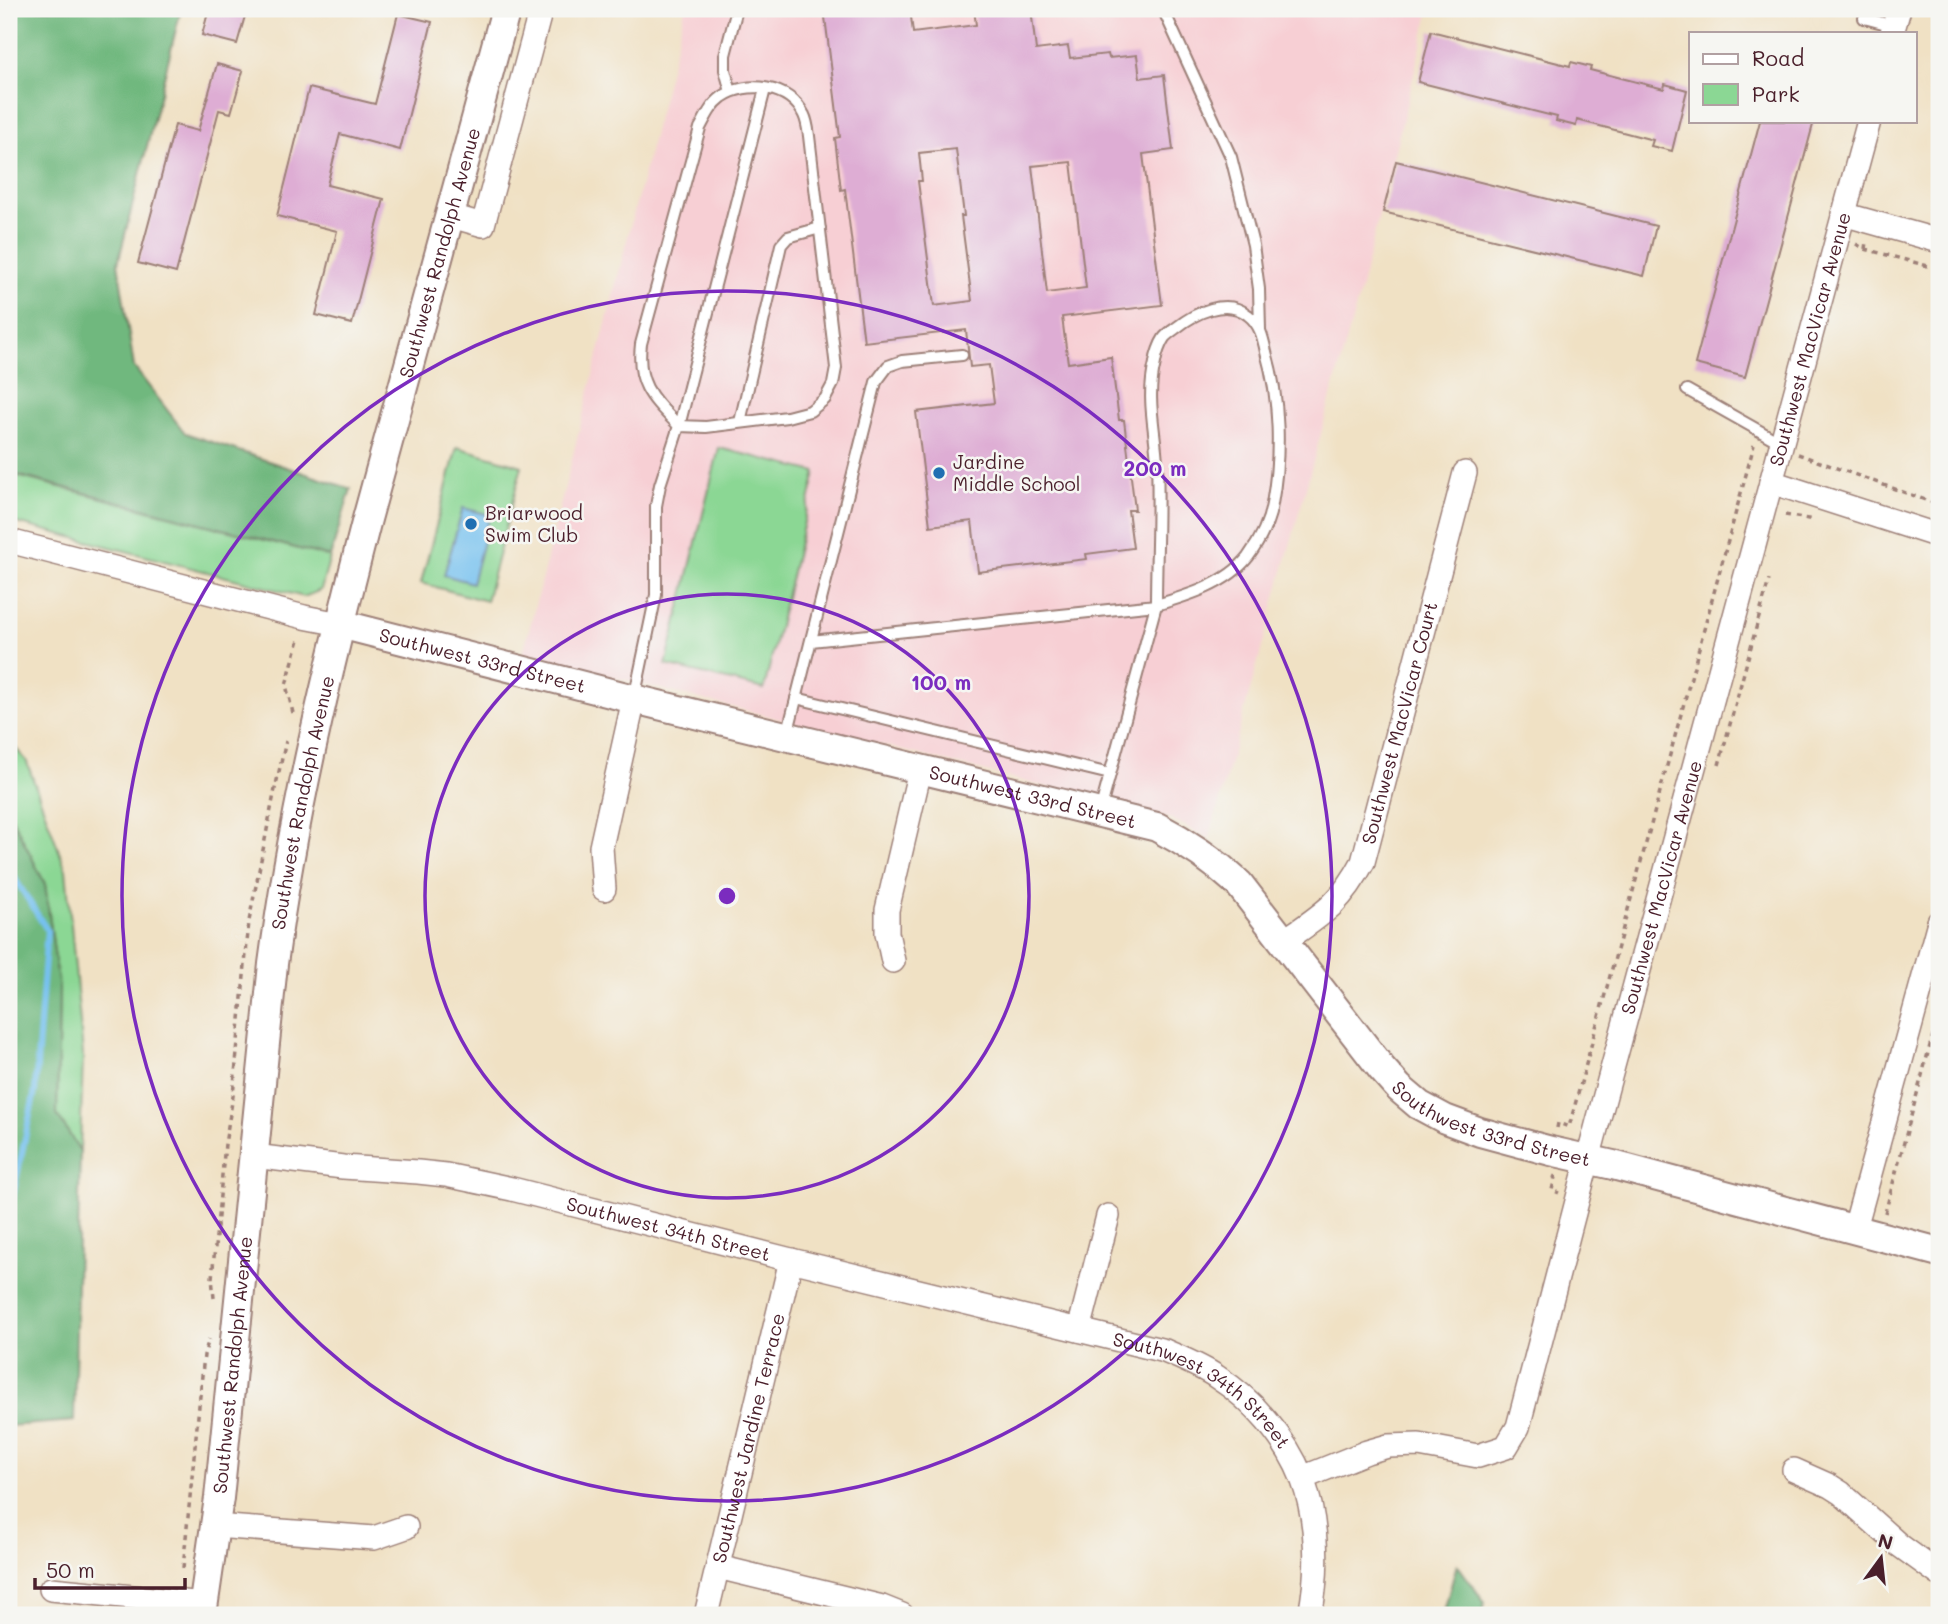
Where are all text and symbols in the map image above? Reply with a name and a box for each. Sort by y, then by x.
legend [1689,32,1916,122]
text: Road [1752,44,1804,71]
text: Park [1752,80,1800,107]
street label: Southwest Randolph Avenue [393,125,486,381]
street label: Southwest MacVicar Avenue [1763,209,1856,469]
place label: Jardine Middle School [953,449,1081,496]
text: 200 m [1124,454,1186,481]
marker: Jardine Middle School [931,465,947,481]
place label: Briarwood Swim Club [485,500,583,547]
marker: Briarwood Swim Club [463,516,479,532]
street label: Southwest MacVicar Court [1355,599,1443,847]
street label: Southwest 33rd Street [377,622,588,698]
text: 100 m [911,668,971,695]
street label: Southwest Randolph Avenue [265,673,340,931]
street label: Southwest MacVicar Avenue [1615,757,1707,1017]
street label: Southwest 33rd Street [927,759,1139,833]
centre of rings [715,884,739,908]
street label: Southwest 33rd Street [1386,1075,1593,1172]
street label: Southwest 34th Street [564,1190,773,1266]
street label: Southwest Randolph Avenue [207,1235,257,1495]
street label: Southwest Jardine Terrace [706,1310,790,1565]
street label: Southwest 34th Street [1111,1326,1297,1453]
north arrow [1846,1522,1916,1592]
text: N [1875,1527,1896,1555]
scale bar [35,1547,186,1591]
text: 50 m [46,1556,95,1583]

